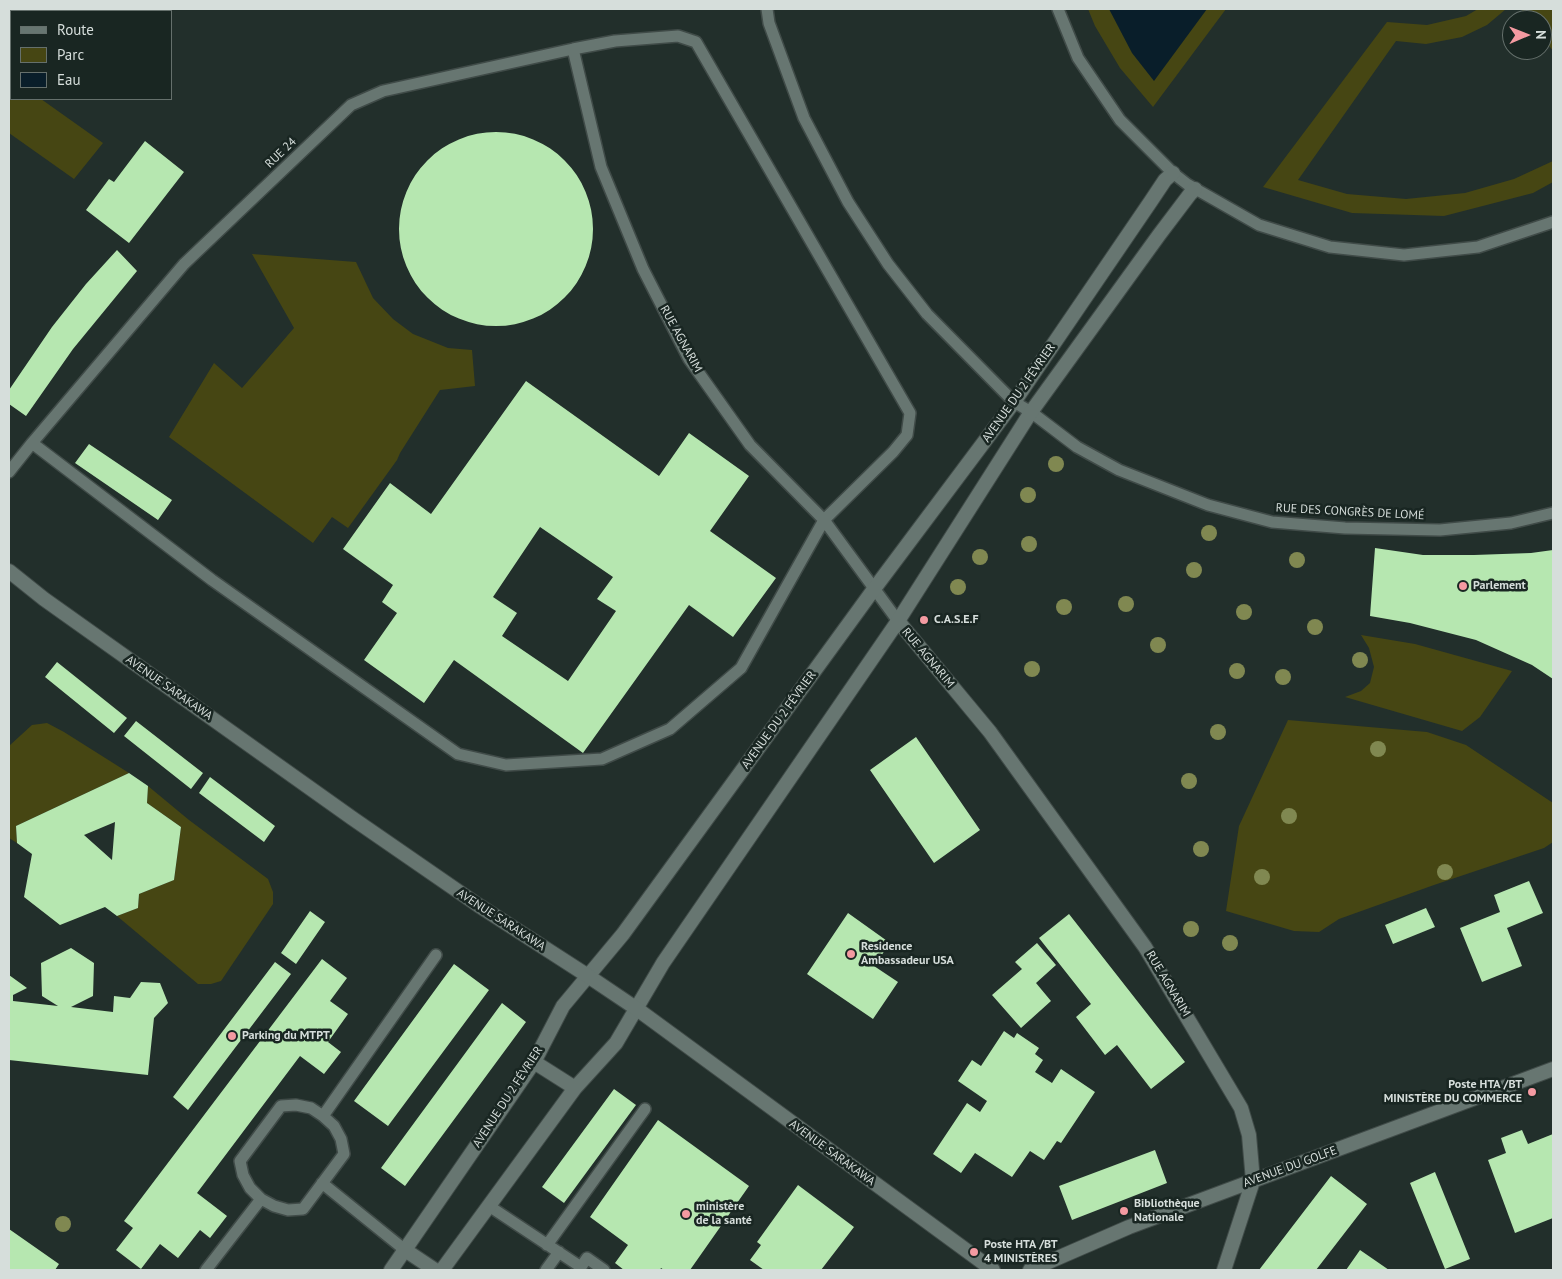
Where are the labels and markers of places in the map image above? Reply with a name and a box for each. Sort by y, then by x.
place label: Parlement [1473,579,1526,593]
marker: Parlement [1457,580,1469,592]
place label: C.A.S.E.F [934,613,979,627]
marker: C.A.S.E.F [918,614,930,626]
place label: Residence Ambassadeur USA [861,940,954,968]
marker: Residence Ambassadeur USA [845,948,857,960]
place label: Parking du MTPT [242,1029,330,1043]
marker: Parking du MTPT [226,1030,238,1042]
place label: Poste HTA /BT MINISTÈRE DU COMMERCE [1384,1078,1522,1106]
marker: Poste HTA /BT MINISTÈRE DU COMMERCE [1526,1086,1538,1098]
place label: Bibliothèque Nationale [1134,1197,1200,1225]
place label: ministère de la santé [696,1200,752,1228]
marker: Bibliothèque Nationale [1118,1205,1130,1217]
marker: ministère de la santé [680,1208,692,1220]
place label: Poste HTA /BT 4 MINISTÈRES [984,1238,1058,1266]
marker: Poste HTA /BT 4 MINISTÈRES [968,1246,980,1258]

